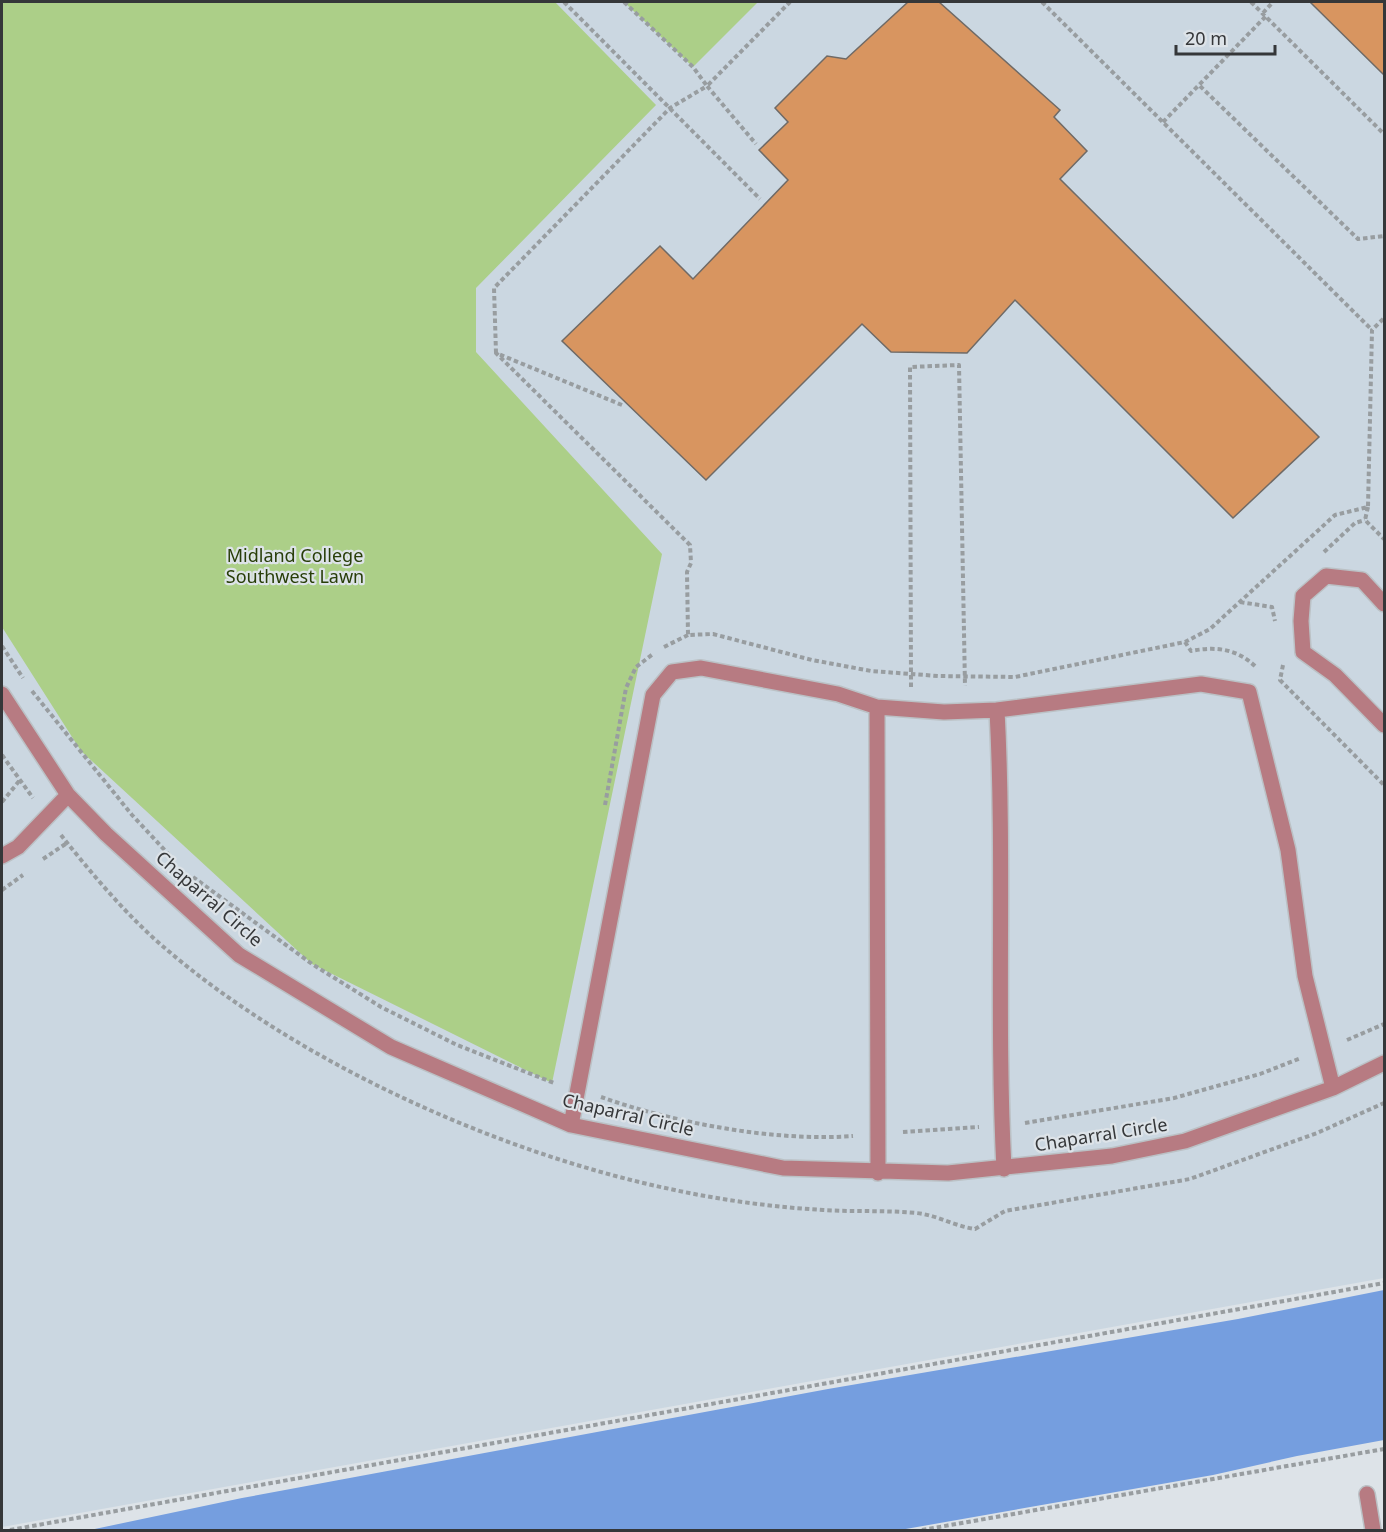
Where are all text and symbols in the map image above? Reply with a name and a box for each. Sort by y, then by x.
scale bar [1176,18,1275,56]
text: 20 m [1185,26,1227,50]
park label: Midland College Southwest Lawn [226,543,364,588]
street label: Chaparral Circle [151,845,268,951]
street label: Chaparral Circle [560,1087,696,1141]
street label: Chaparral Circle [1033,1112,1169,1156]

